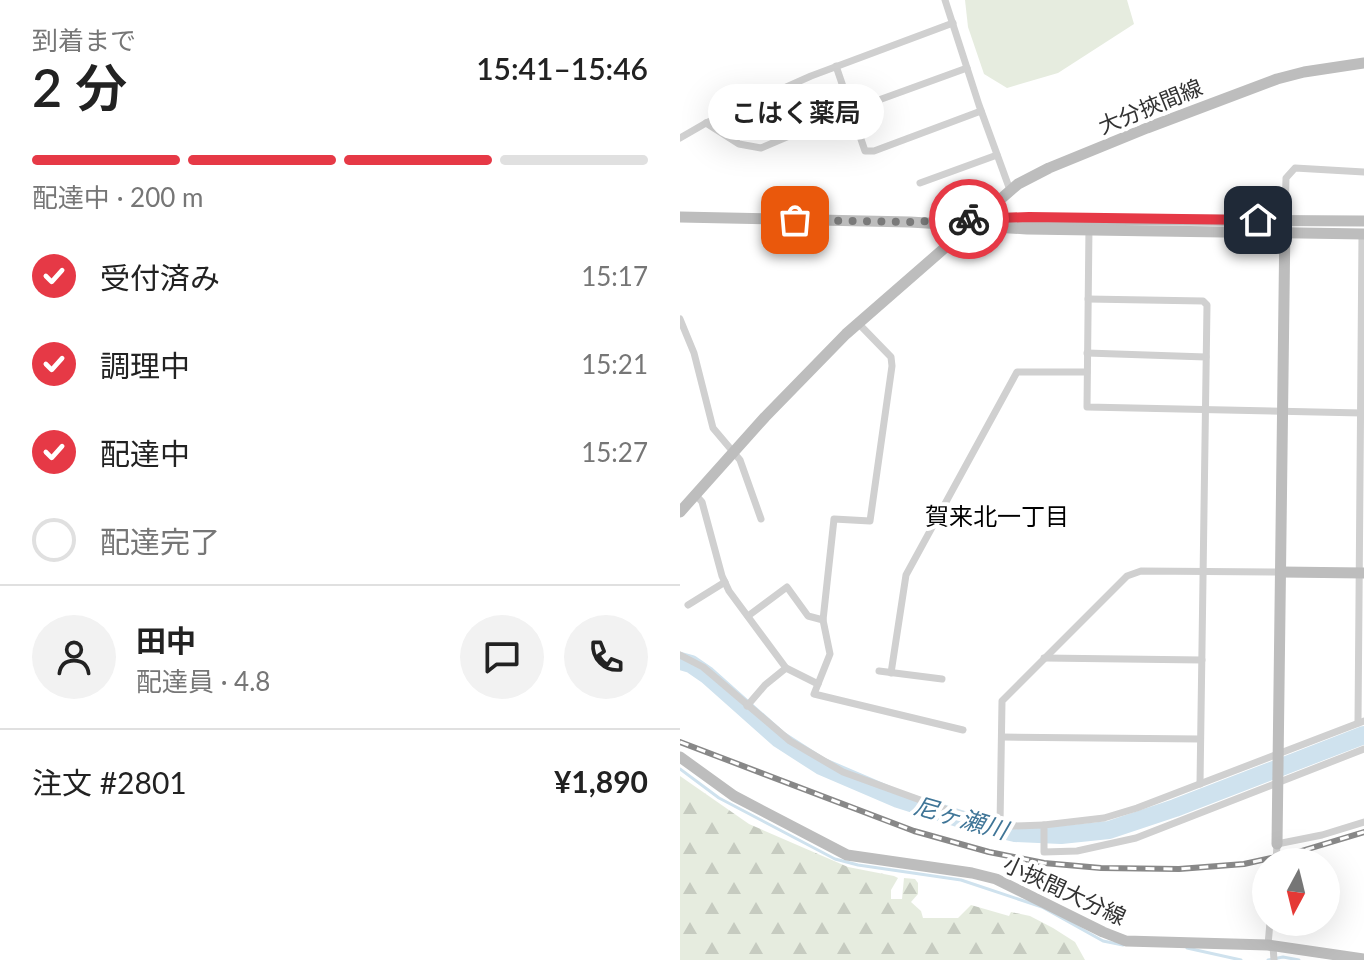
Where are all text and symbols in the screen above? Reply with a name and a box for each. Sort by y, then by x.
text: 到着まで [32,24,136,56]
text: 15:41–15:46 [476,50,648,86]
text: 2 分 [32,56,127,118]
street label: 大分挾間線 [1094,73,1206,139]
callout: こはく薬局 [707,84,883,140]
text: こはく薬局 [731,96,861,128]
courier [929,179,1009,259]
text: 配達中 · 200 m [32,181,203,213]
pin [761,186,829,254]
pin [1224,186,1292,254]
icon: bike [947,197,991,241]
icon: bag [773,198,817,242]
icon: home [1236,198,1280,242]
icon: check [32,254,76,298]
text: 受付済み [100,259,220,295]
text: 15:17 [581,260,648,292]
icon: check [32,342,76,386]
text: 調理中 [100,347,190,383]
text: 15:21 [581,348,648,380]
icon: check [32,430,76,474]
text: 配達中 [100,435,190,471]
text: 15:27 [581,436,648,468]
district label: 賀来北一丁目 [925,501,1069,530]
text: 配達完了 [100,523,220,559]
button: person [32,615,116,699]
button: chat [460,615,544,699]
button: phone [564,615,648,699]
text: 田中 [136,622,196,658]
text: 配達員 · 4.8 [136,665,270,697]
text: ¥1,890 [554,763,648,799]
text: 注文 #2801 [32,764,187,800]
water label: 尼ヶ瀬川 [911,790,1014,845]
north arrow [1252,848,1340,936]
map controls [1252,848,1340,936]
street label: 小挾間大分線 [999,850,1131,930]

